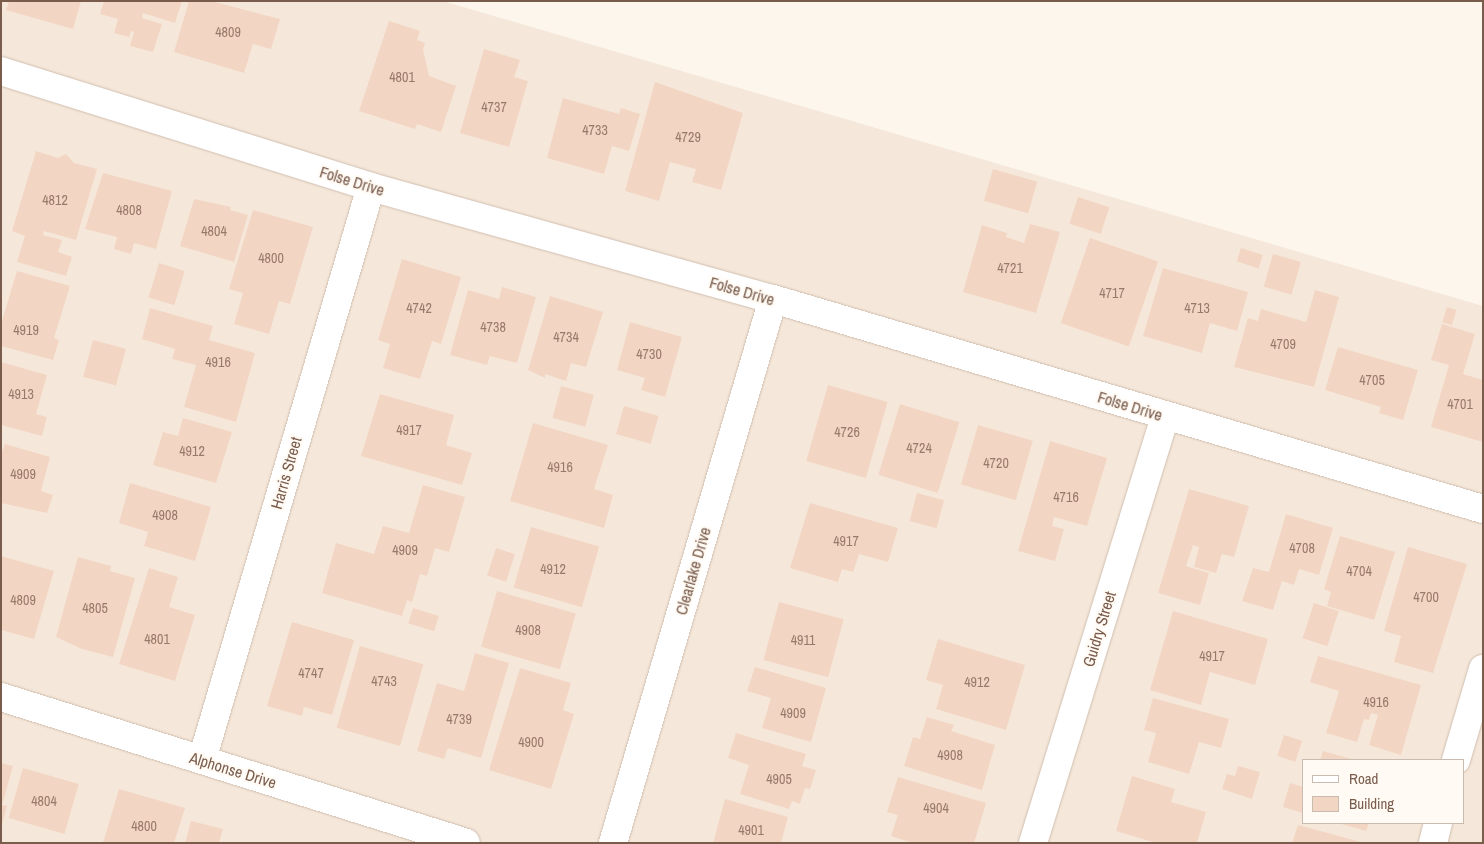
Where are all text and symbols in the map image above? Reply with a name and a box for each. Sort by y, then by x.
house number: 4809 [215,24,241,40]
house number: 4801 [389,69,415,85]
house number: 4737 [481,99,507,115]
house number: 4733 [582,122,608,138]
house number: 4729 [675,129,701,145]
street label: Folse Drive [317,162,387,200]
house number: 4812 [42,192,68,208]
house number: 4808 [116,202,142,218]
house number: 4804 [201,223,227,239]
house number: 4800 [258,250,284,266]
house number: 4721 [997,260,1023,276]
street label: Folse Drive [707,273,777,309]
house number: 4717 [1099,285,1125,301]
house number: 4742 [406,300,432,316]
house number: 4713 [1184,300,1210,316]
house number: 4738 [480,319,506,335]
house number: 4919 [13,322,39,338]
house number: 4734 [553,329,579,345]
house number: 4709 [1270,336,1296,352]
house number: 4730 [636,346,662,362]
house number: 4916 [205,354,231,370]
house number: 4705 [1359,372,1385,388]
house number: 4913 [8,386,34,402]
street label: Folse Drive [1095,387,1165,425]
house number: 4701 [1447,396,1473,412]
house number: 4917 [396,422,422,438]
house number: 4726 [834,424,860,440]
street label: Harris Street [267,435,305,511]
house number: 4724 [906,440,932,456]
house number: 4912 [179,443,205,459]
house number: 4720 [983,455,1009,471]
house number: 4916 [547,459,573,475]
house number: 4909 [10,466,36,482]
house number: 4716 [1053,489,1079,505]
house number: 4908 [152,507,178,523]
street label: Clearlake Drive [671,525,715,617]
house number: 4917 [833,533,859,549]
house number: 4708 [1289,540,1315,556]
house number: 4909 [392,542,418,558]
house number: 4912 [540,561,566,577]
house number: 4704 [1346,563,1372,579]
street label: Guidry Street [1078,589,1120,669]
house number: 4700 [1413,589,1439,605]
house number: 4809 [10,592,36,608]
house number: 4805 [82,600,108,616]
house number: 4908 [515,622,541,638]
house number: 4801 [144,631,170,647]
house number: 4911 [791,632,815,648]
house number: 4917 [1199,648,1225,664]
house number: 4747 [298,665,324,681]
house number: 4743 [371,673,397,689]
house number: 4912 [964,674,990,690]
house number: 4916 [1363,694,1389,710]
house number: 4909 [780,705,806,721]
house number: 4739 [446,711,472,727]
house number: 4900 [518,734,544,750]
house number: 4908 [937,747,963,763]
street label: Alphonse Drive [187,748,279,792]
legend [1302,759,1464,824]
text: Road [1349,768,1378,789]
house number: 4905 [766,771,792,787]
house number: 4804 [31,793,57,809]
text: Building [1349,793,1394,814]
house number: 4904 [923,800,949,816]
house number: 4800 [131,818,157,834]
house number: 4901 [738,822,764,838]

